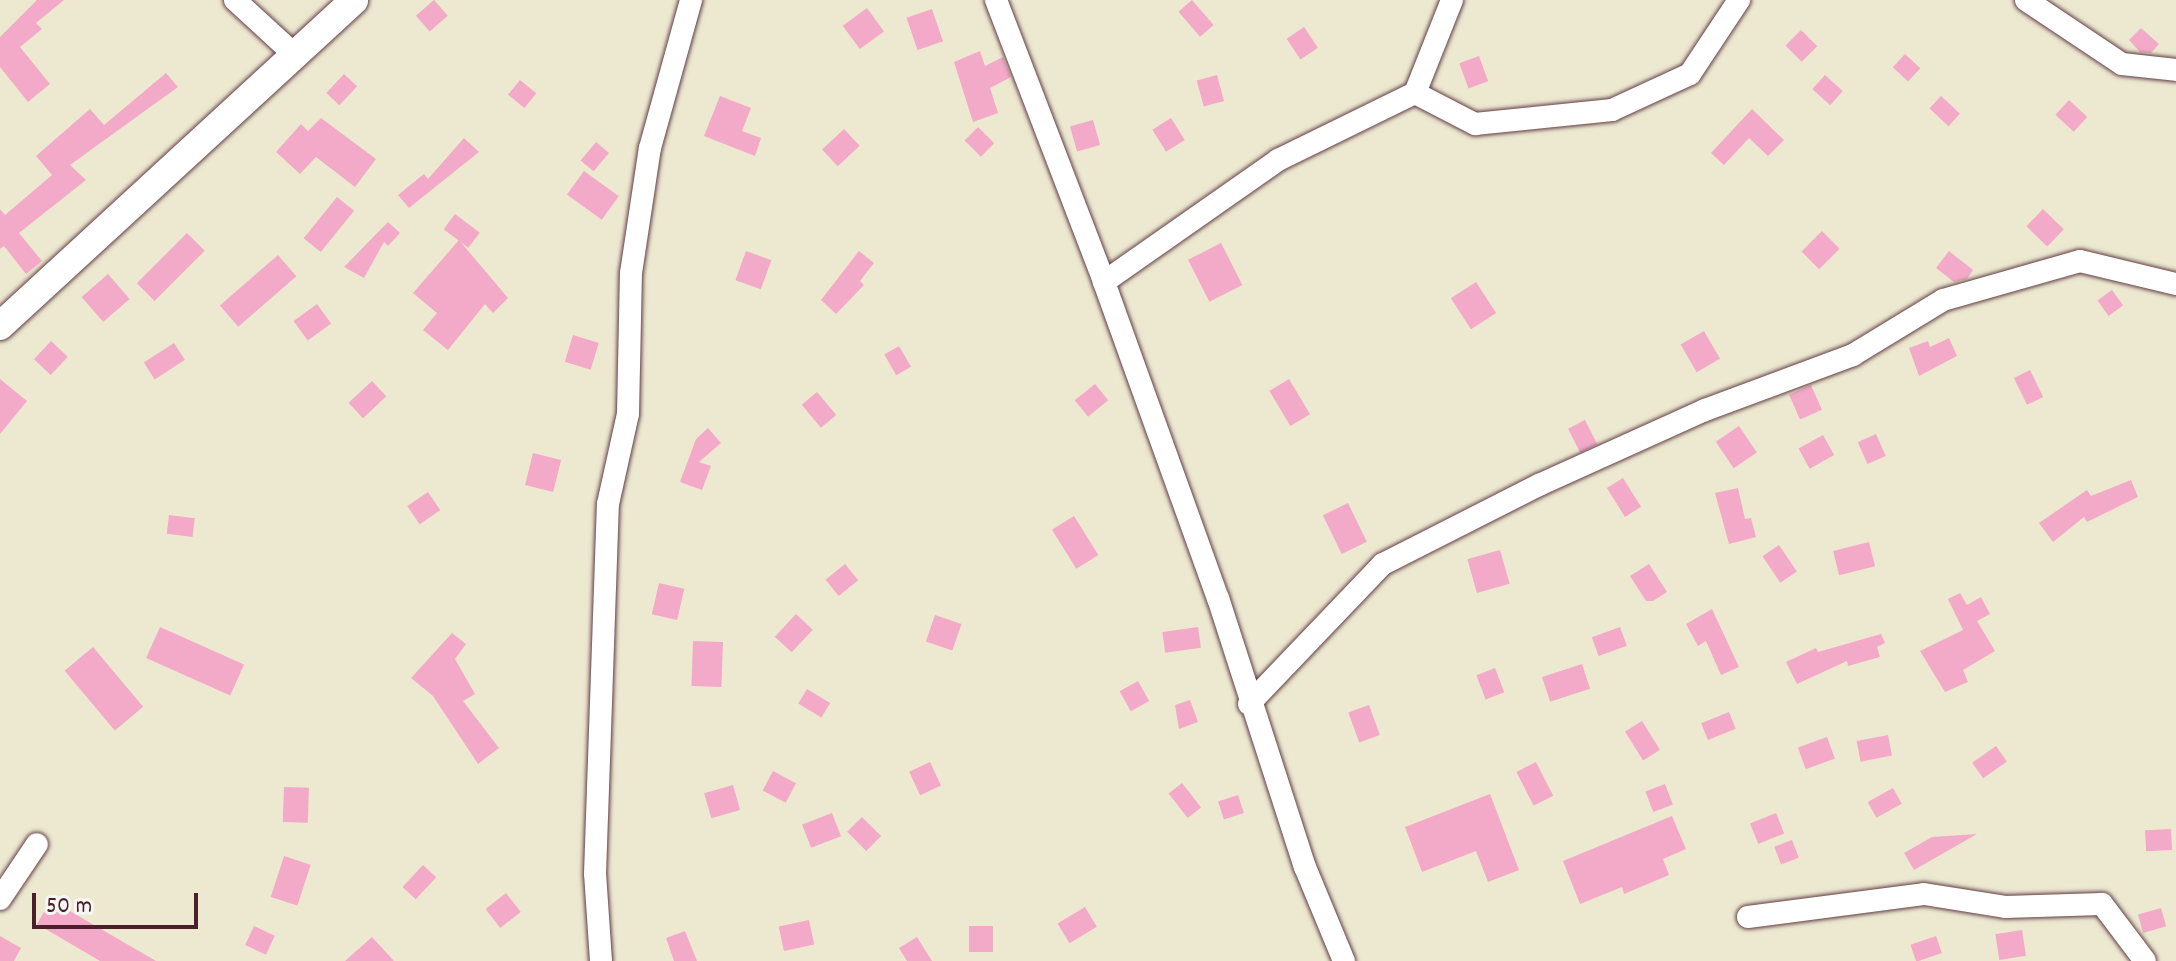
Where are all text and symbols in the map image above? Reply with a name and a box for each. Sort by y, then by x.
scale bar [36,877,202,927]
text: 50 m [46,890,92,924]

